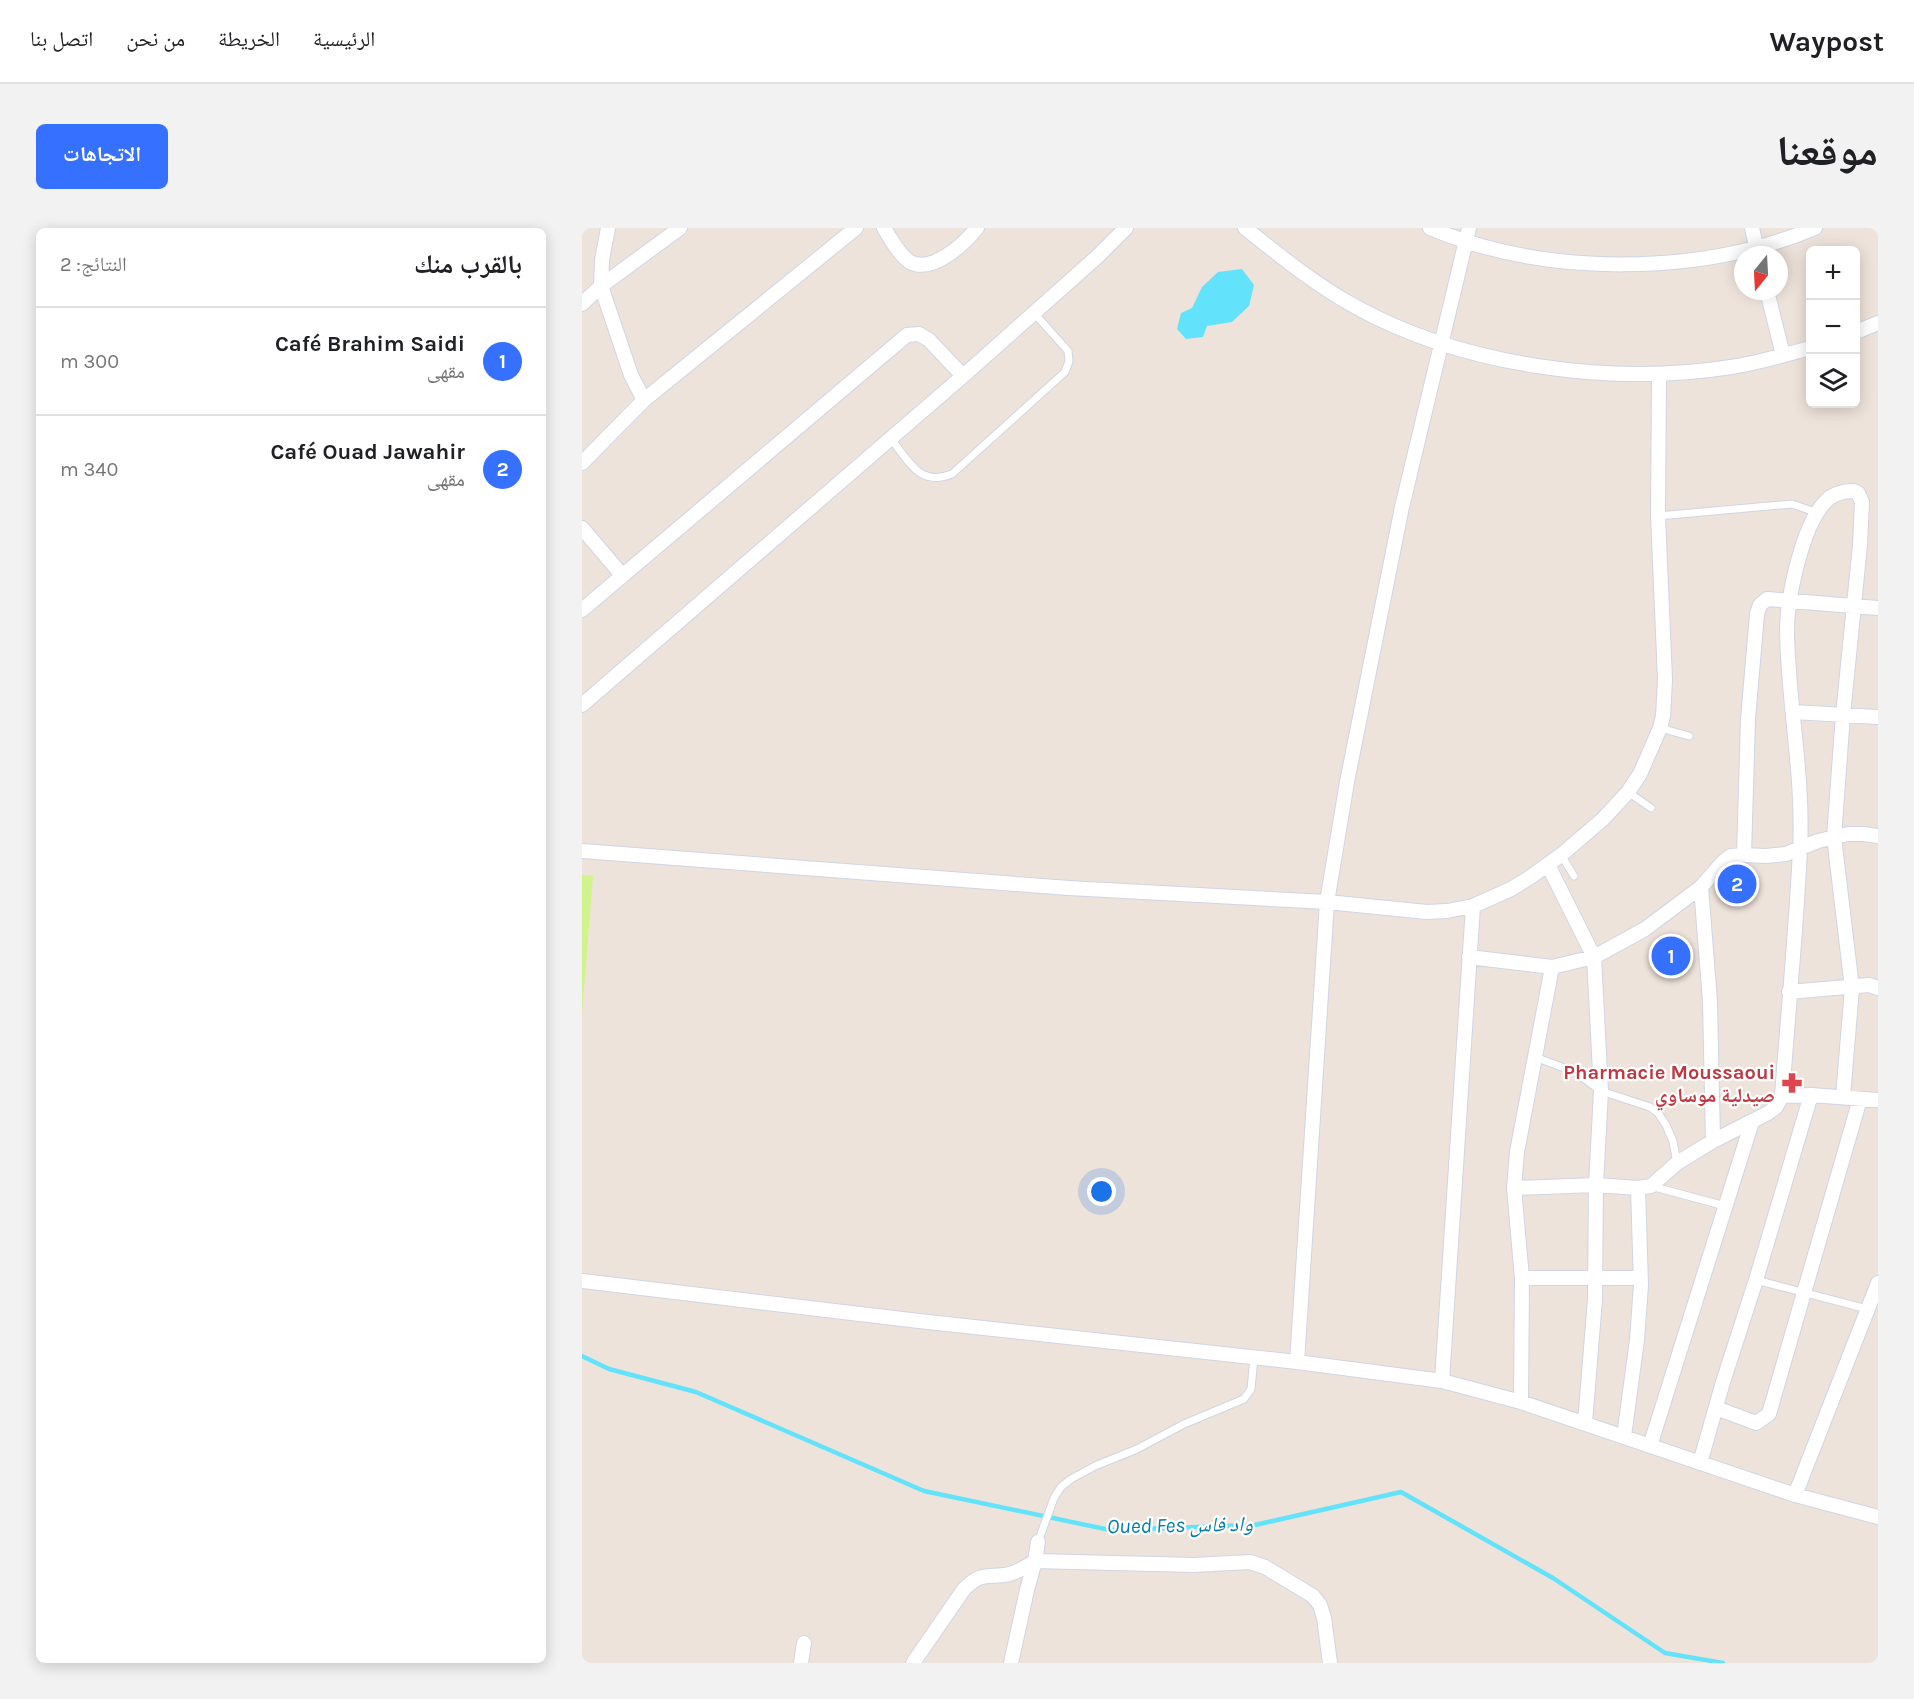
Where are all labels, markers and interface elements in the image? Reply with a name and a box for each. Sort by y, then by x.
text: Waypost [1769,25,1884,58]
text: اتصل بنا [30,27,93,51]
text: من نحن [126,27,185,51]
text: الخريطة [218,27,280,51]
text: الرئيسية [313,27,375,51]
button: الاتجاهات [36,124,168,189]
text: موقعنا [1777,126,1878,176]
north arrow [1734,246,1788,300]
map controls [1806,246,1860,408]
button: + [1806,246,1860,300]
text: بالقرب منك [414,249,522,280]
text: النتائج: 2 [60,253,127,276]
button: − [1806,300,1860,354]
text: Café Brahim Saidi [275,331,465,357]
text: 300 m [60,350,119,373]
text: 1 [499,350,506,373]
button: layers [1806,354,1860,408]
text: مقهى [427,360,465,383]
text: Café Ouad Jawahir [270,439,465,465]
text: 340 m [60,458,118,481]
text: 2 [496,458,509,481]
text: مقهى [427,468,465,491]
pin: 2 [1718,862,1756,906]
pin: 1 [1652,934,1690,978]
place label: Pharmacie Moussaoui صيدلية موساوي [1563,1061,1775,1111]
pharmacy icon: Pharmacie Moussaoui صيدلية موساوي [1780,1071,1804,1095]
your location [1087,1177,1116,1206]
water label: Oued Fes واد فاس [1107,1512,1253,1539]

